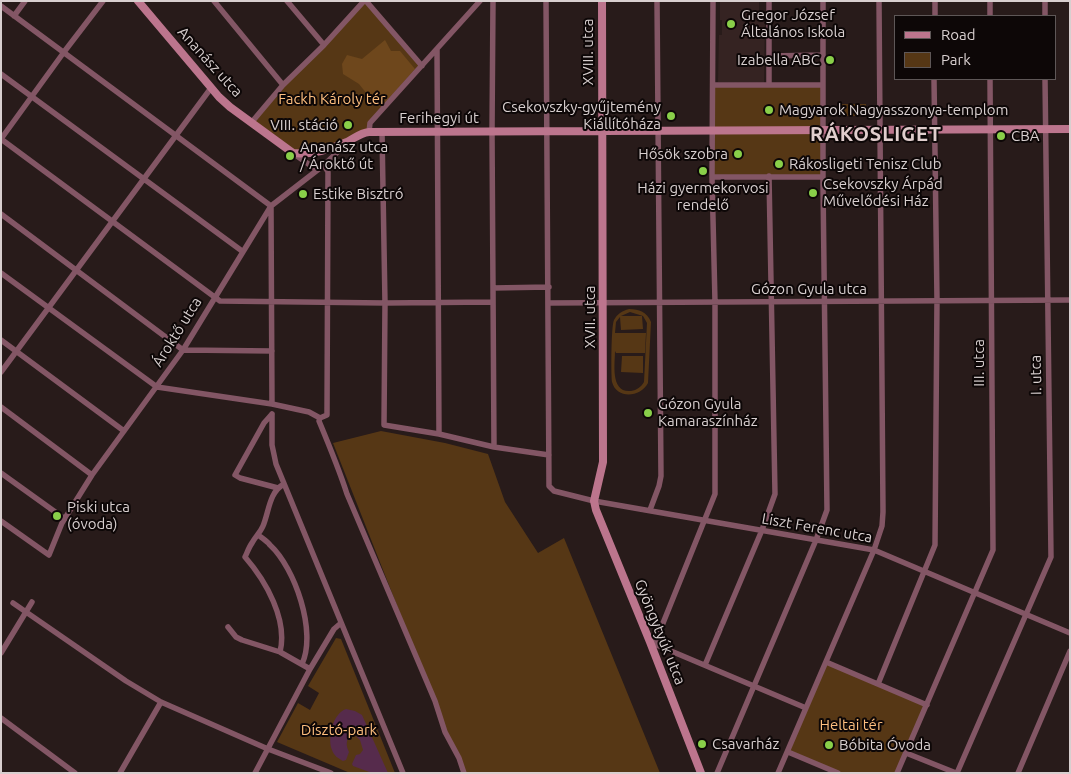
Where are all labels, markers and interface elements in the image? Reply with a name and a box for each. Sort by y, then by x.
place label: Gregor József Általános Iskola [741,6,845,41]
legend [894,15,1056,80]
marker: Gregor József Általános Iskola [725,18,737,30]
street label: XVIII. utca [579,19,597,85]
street label: Ananász utca [174,23,246,101]
text: Road [941,26,976,43]
place label: Izabella ABC [737,51,820,69]
text: Park [941,51,971,68]
marker: Izabella ABC [824,54,836,66]
park label: Fackh Károly tér [278,90,386,108]
place label: Csekovszky-gyűjtemény Kiállítóháza [502,98,661,133]
place label: Magyarok Nagyasszonya-templom [779,101,1008,119]
marker: Magyarok Nagyasszonya-templom [763,104,775,116]
street label: Ferihegyi út [399,109,479,127]
marker: Csekovszky-gyűjtemény Kiállítóháza [665,110,677,122]
place label: VIII. stáció [270,116,338,134]
marker: VIII. stáció [342,119,354,131]
district label: RÁKOSLIGET [809,122,943,146]
place label: CBA [1011,127,1039,145]
marker: CBA [995,130,1007,142]
place label: Ananász utca / Ároktő út [300,138,388,173]
place label: Hősök szobra [638,145,728,163]
marker: Hősök szobra [732,148,744,160]
marker: Ananász utca / Ároktő út [284,150,296,162]
place label: Rákosligeti Tenisz Club [789,155,941,173]
marker: Rákosligeti Tenisz Club [773,158,785,170]
marker: Házi gyermekorvosi rendelő [697,165,709,177]
place label: Csekovszky Árpád Művelődési Ház [823,175,943,210]
place label: Házi gyermekorvosi rendelő [637,179,769,214]
place label: Estike Bisztró [313,185,403,203]
marker: Csekovszky Árpád Művelődési Ház [807,187,819,199]
marker: Estike Bisztró [297,188,309,200]
street label: Gózon Gyula utca [751,280,867,298]
street label: XVII. utca [581,286,599,348]
street label: Ároktő utca [148,294,206,370]
street label: III. utca [970,339,988,387]
street label: I. utca [1027,355,1045,395]
place label: Gózon Gyula Kamaraszínház [658,395,758,430]
marker: Gózon Gyula Kamaraszínház [642,407,654,419]
place label: Piski utca (óvoda) [67,498,130,533]
street label: Liszt Ferenc utca [760,509,874,547]
marker: Piski utca (óvoda) [51,510,63,522]
street label: Gyöngytyúk utca [631,577,689,687]
park label: Heltai tér [819,716,883,734]
park label: Dísztó-park [301,721,377,739]
place label: Csavarház [712,735,779,753]
place label: Bóbita Óvoda [839,736,931,754]
marker: Csavarház [696,738,708,750]
marker: Bóbita Óvoda [823,739,835,751]

